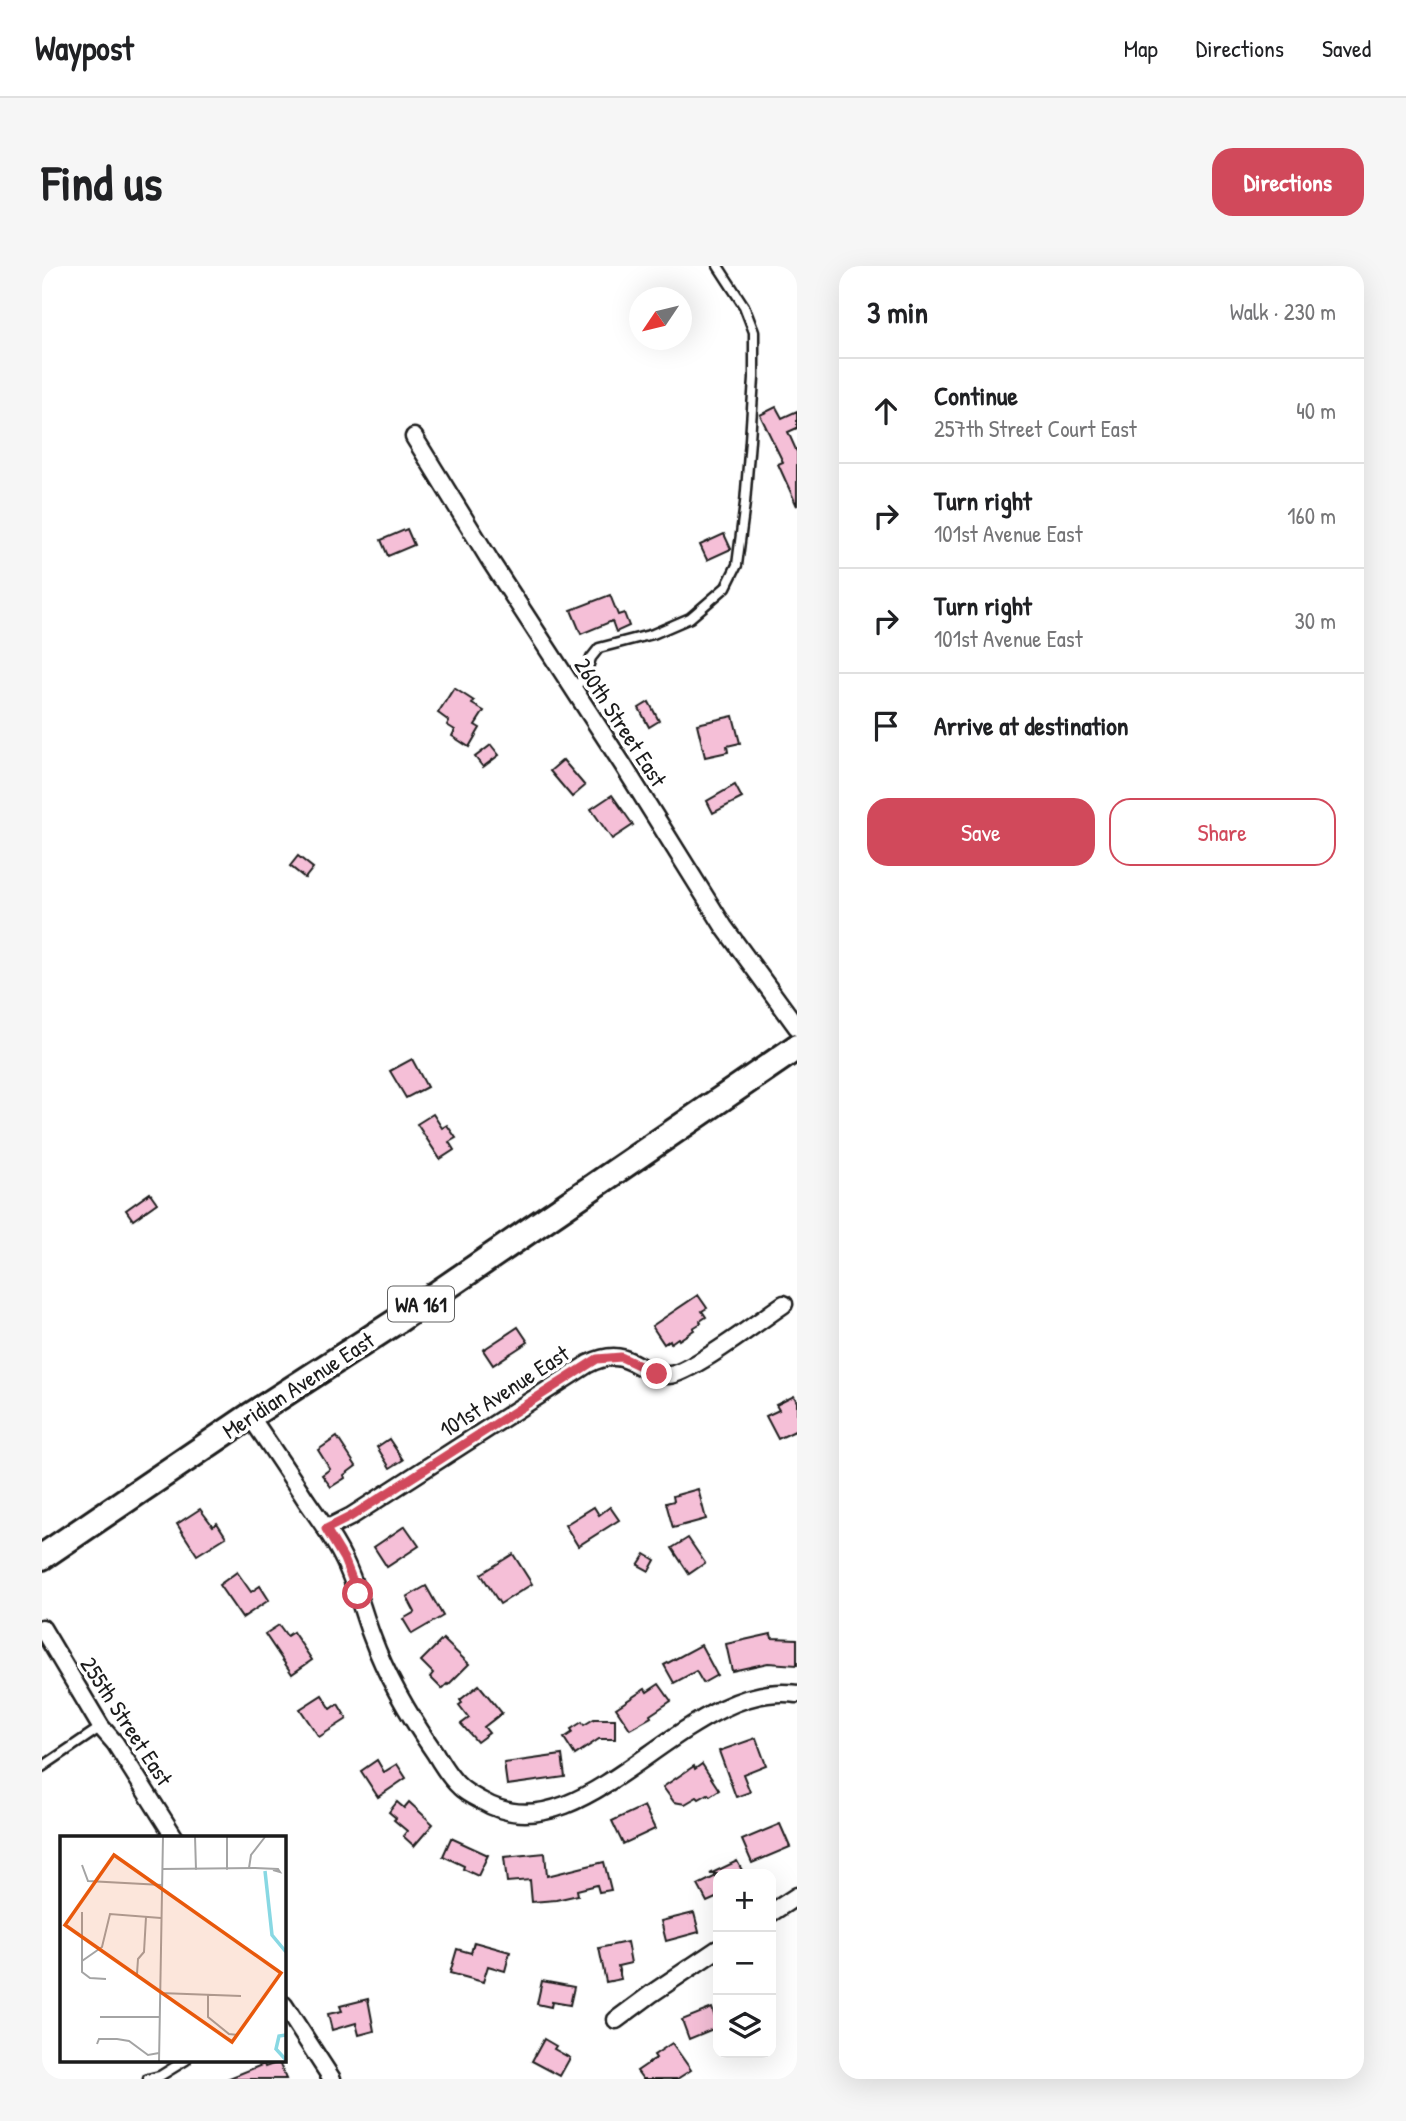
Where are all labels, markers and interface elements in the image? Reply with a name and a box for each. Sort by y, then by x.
text: Waypost [35,26,134,70]
text: Map [1124,32,1158,64]
text: Directions [1196,32,1284,64]
text: Saved [1322,32,1371,64]
button: Directions [1212,148,1364,216]
text: Find us [42,149,162,215]
north arrow [629,287,692,350]
text: 3 min [867,292,928,332]
text: Walk · 230 m [1230,296,1336,327]
text: Continue [934,378,1018,413]
icon: ahead [867,392,905,430]
text: 40 m [1296,395,1336,426]
text: 257th Street Court East [934,413,1137,444]
text: Turn right [934,483,1032,518]
icon: right [867,497,905,535]
text: 160 m [1287,500,1336,531]
text: 101st Avenue East [934,518,1083,549]
text: Turn right [934,588,1032,623]
icon: right [867,602,905,640]
text: 30 m [1294,605,1336,636]
text: 101st Avenue East [934,623,1083,654]
street label: 260th Street East [568,652,675,793]
icon: arrive [867,707,905,745]
text: Arrive at destination [934,708,1129,743]
button: Save [867,798,1095,866]
button: Share [1109,798,1336,866]
road number: WA 161 [388,1286,454,1322]
street label: Meridian Avenue East [216,1324,381,1446]
street label: 101st Avenue East [433,1337,576,1444]
route end [641,1358,672,1389]
route start [342,1578,373,1609]
street label: 255th Street East [74,1651,181,1792]
inset map [60,1836,285,2062]
map controls [713,1869,776,2058]
button: + [713,1869,776,1932]
button: − [713,1932,776,1995]
button: layers [713,1995,776,2058]

